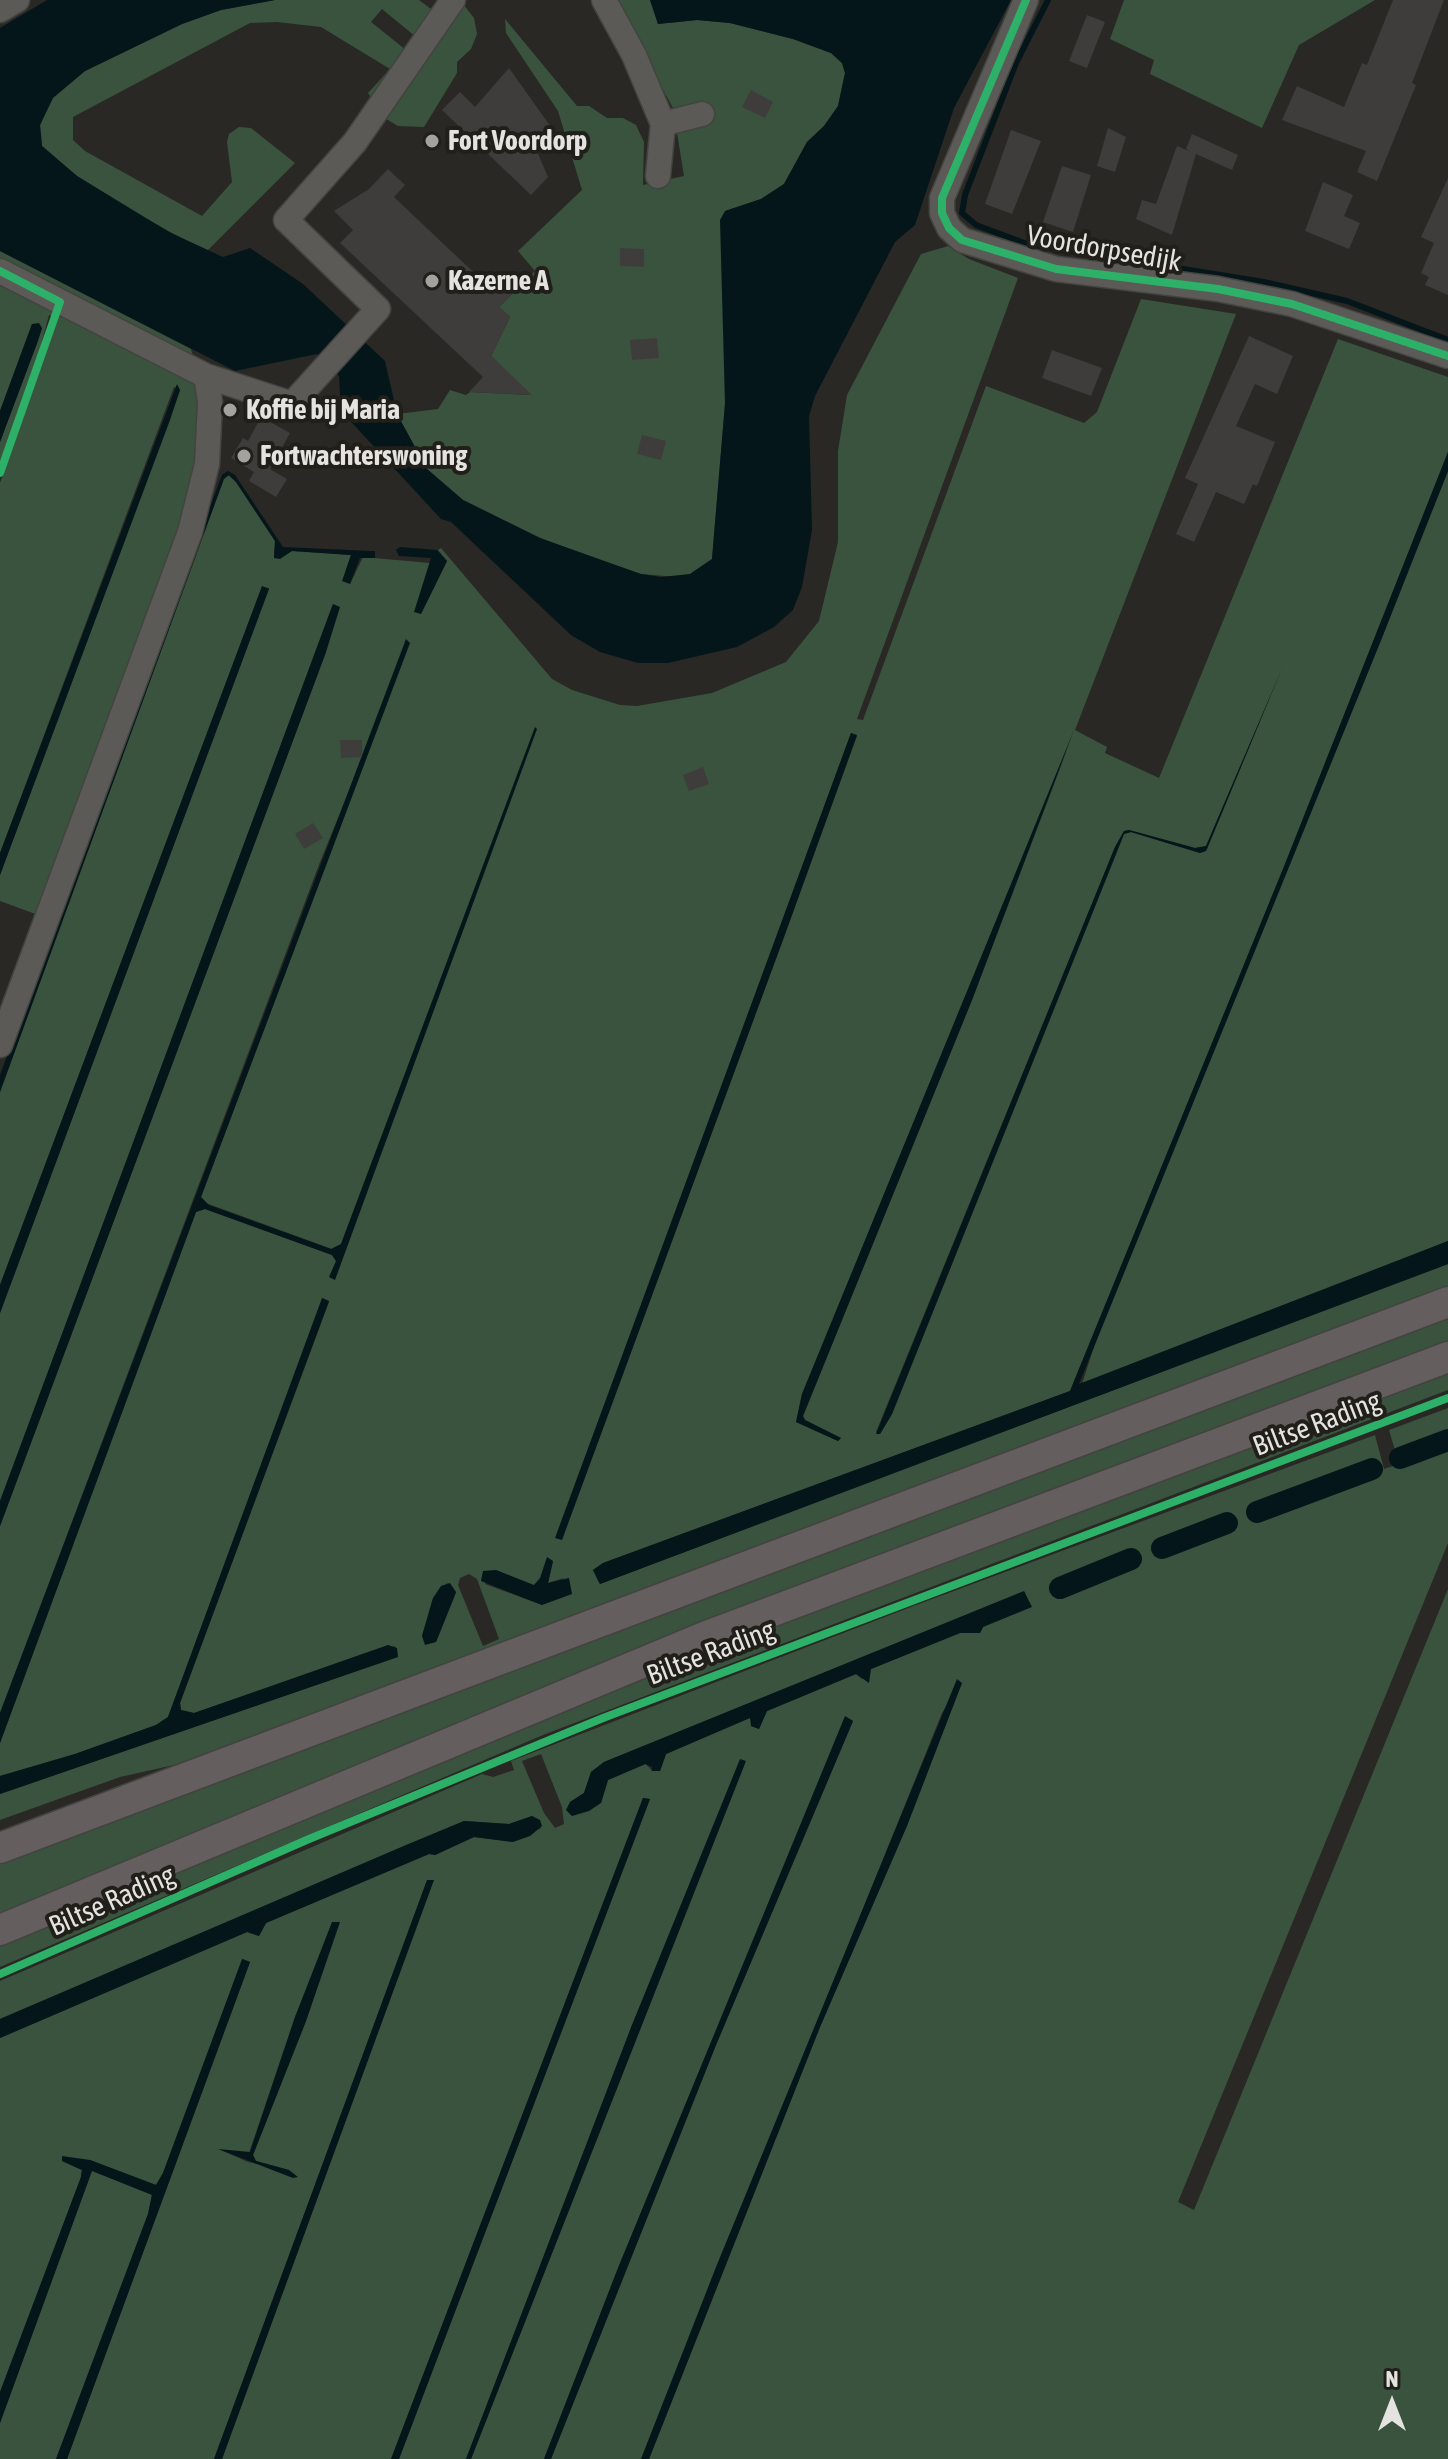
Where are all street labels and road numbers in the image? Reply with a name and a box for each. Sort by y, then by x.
street label: Voordorpsedijk [1024,219,1184,279]
street label: Biltse Rading [1248,1384,1386,1464]
street label: Biltse Rading [642,1613,780,1693]
street label: Biltse Rading [44,1858,180,1944]

